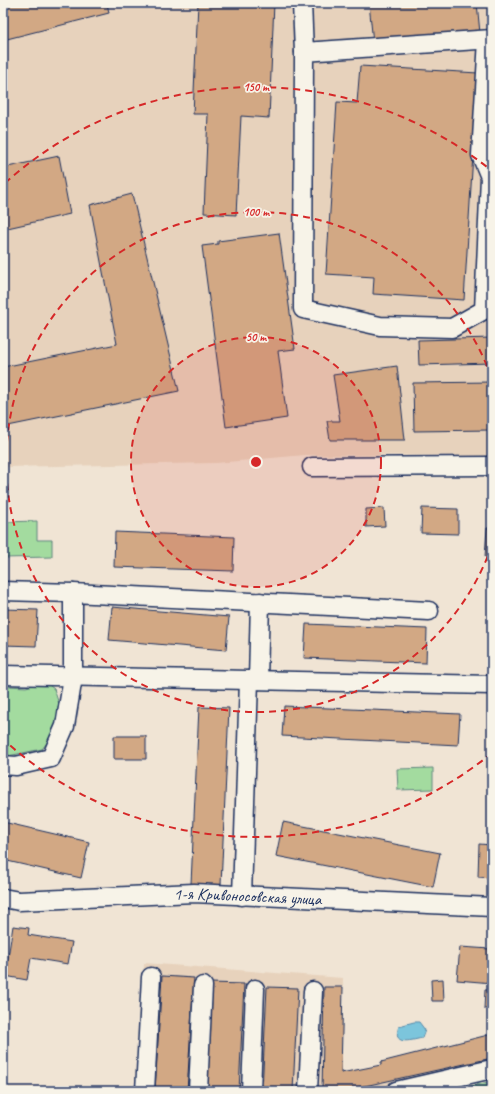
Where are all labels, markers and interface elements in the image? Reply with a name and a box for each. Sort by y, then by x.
text: 150 m [243,79,270,95]
text: 100 m [243,204,270,220]
text: 50 m [246,329,267,345]
centre of rings [249,455,263,469]
street label: 1-я Кривоносовская улица [173,883,323,910]

